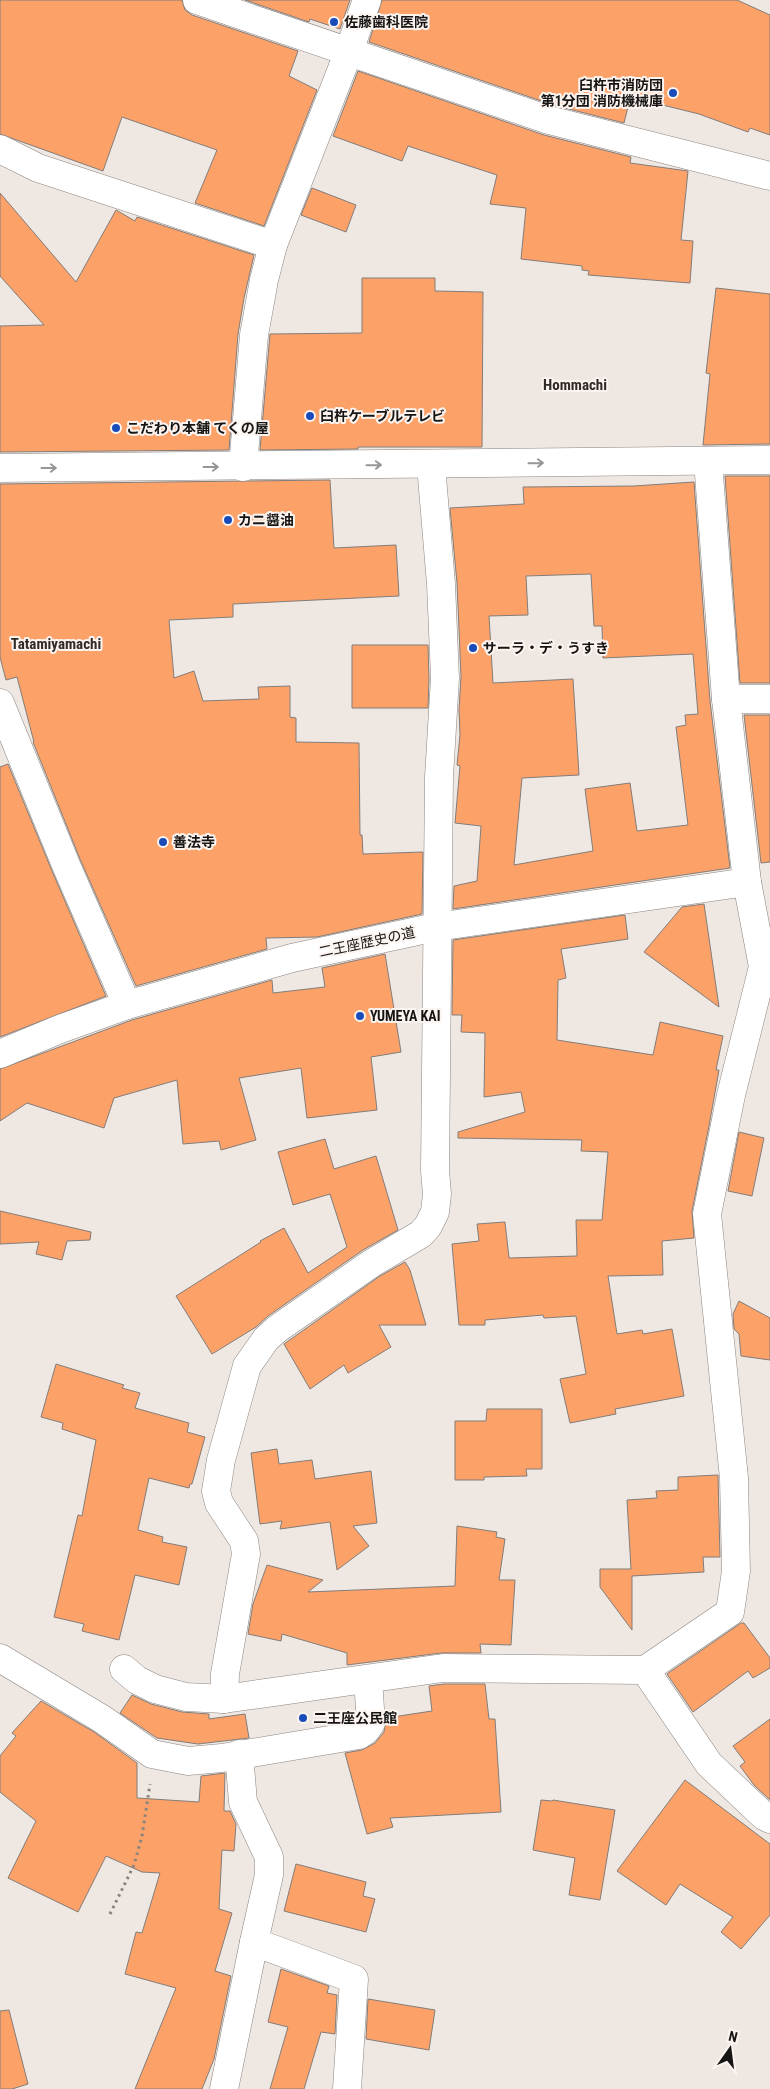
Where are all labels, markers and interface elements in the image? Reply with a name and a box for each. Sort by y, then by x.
place label: 佐藤歯科医院 [344,14,428,30]
marker: 佐藤歯科医院 [328,16,340,28]
place label: 臼杵市消防団 第1分団 消防機械庫 [541,77,663,109]
marker: 臼杵市消防団 第1分団 消防機械庫 [667,87,679,99]
district label: Hommachi [543,376,607,394]
place label: 臼杵ケーブルテレビ [320,408,445,424]
marker: 臼杵ケーブルテレビ [304,410,316,422]
place label: こだわり本舗 てくの屋 [126,420,269,436]
marker: こだわり本舗 てくの屋 [110,422,122,434]
one-way arrow [528,458,544,468]
one-way arrow [365,460,381,470]
one-way arrow [202,462,219,472]
one-way arrow [40,463,56,473]
place label: カニ醤油 [238,512,294,528]
marker: カニ醤油 [222,514,234,526]
district label: Tatamiyamachi [11,635,101,653]
place label: サーラ・デ・うすき [483,640,609,656]
marker: サーラ・デ・うすき [467,642,479,654]
place label: 善法寺 [173,834,215,850]
marker: 善法寺 [157,836,169,848]
street label: 二王座歴史の道 [317,924,417,960]
place label: YUMEYA KAI [370,1008,440,1024]
marker: YUMEYA KAI [354,1010,366,1022]
place label: 二王座公民館 [313,1710,397,1726]
marker: 二王座公民館 [297,1712,309,1724]
north arrow [705,2024,755,2074]
text: N [727,2028,739,2045]

